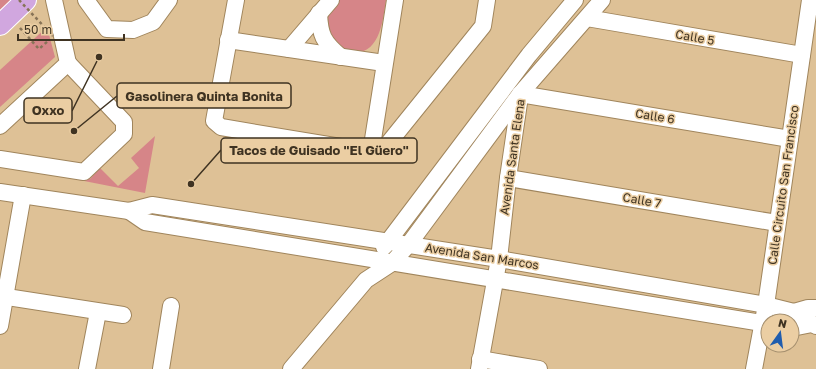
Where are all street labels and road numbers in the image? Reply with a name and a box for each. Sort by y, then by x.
street label: Calle 5 [674,26,716,48]
street label: Avenida Santa Elena [496,98,528,216]
street label: Calle Circuito San Francisco [764,104,802,266]
street label: Calle 6 [634,105,676,127]
street label: Calle 7 [622,189,662,211]
street label: Avenida San Marcos [424,240,540,272]

